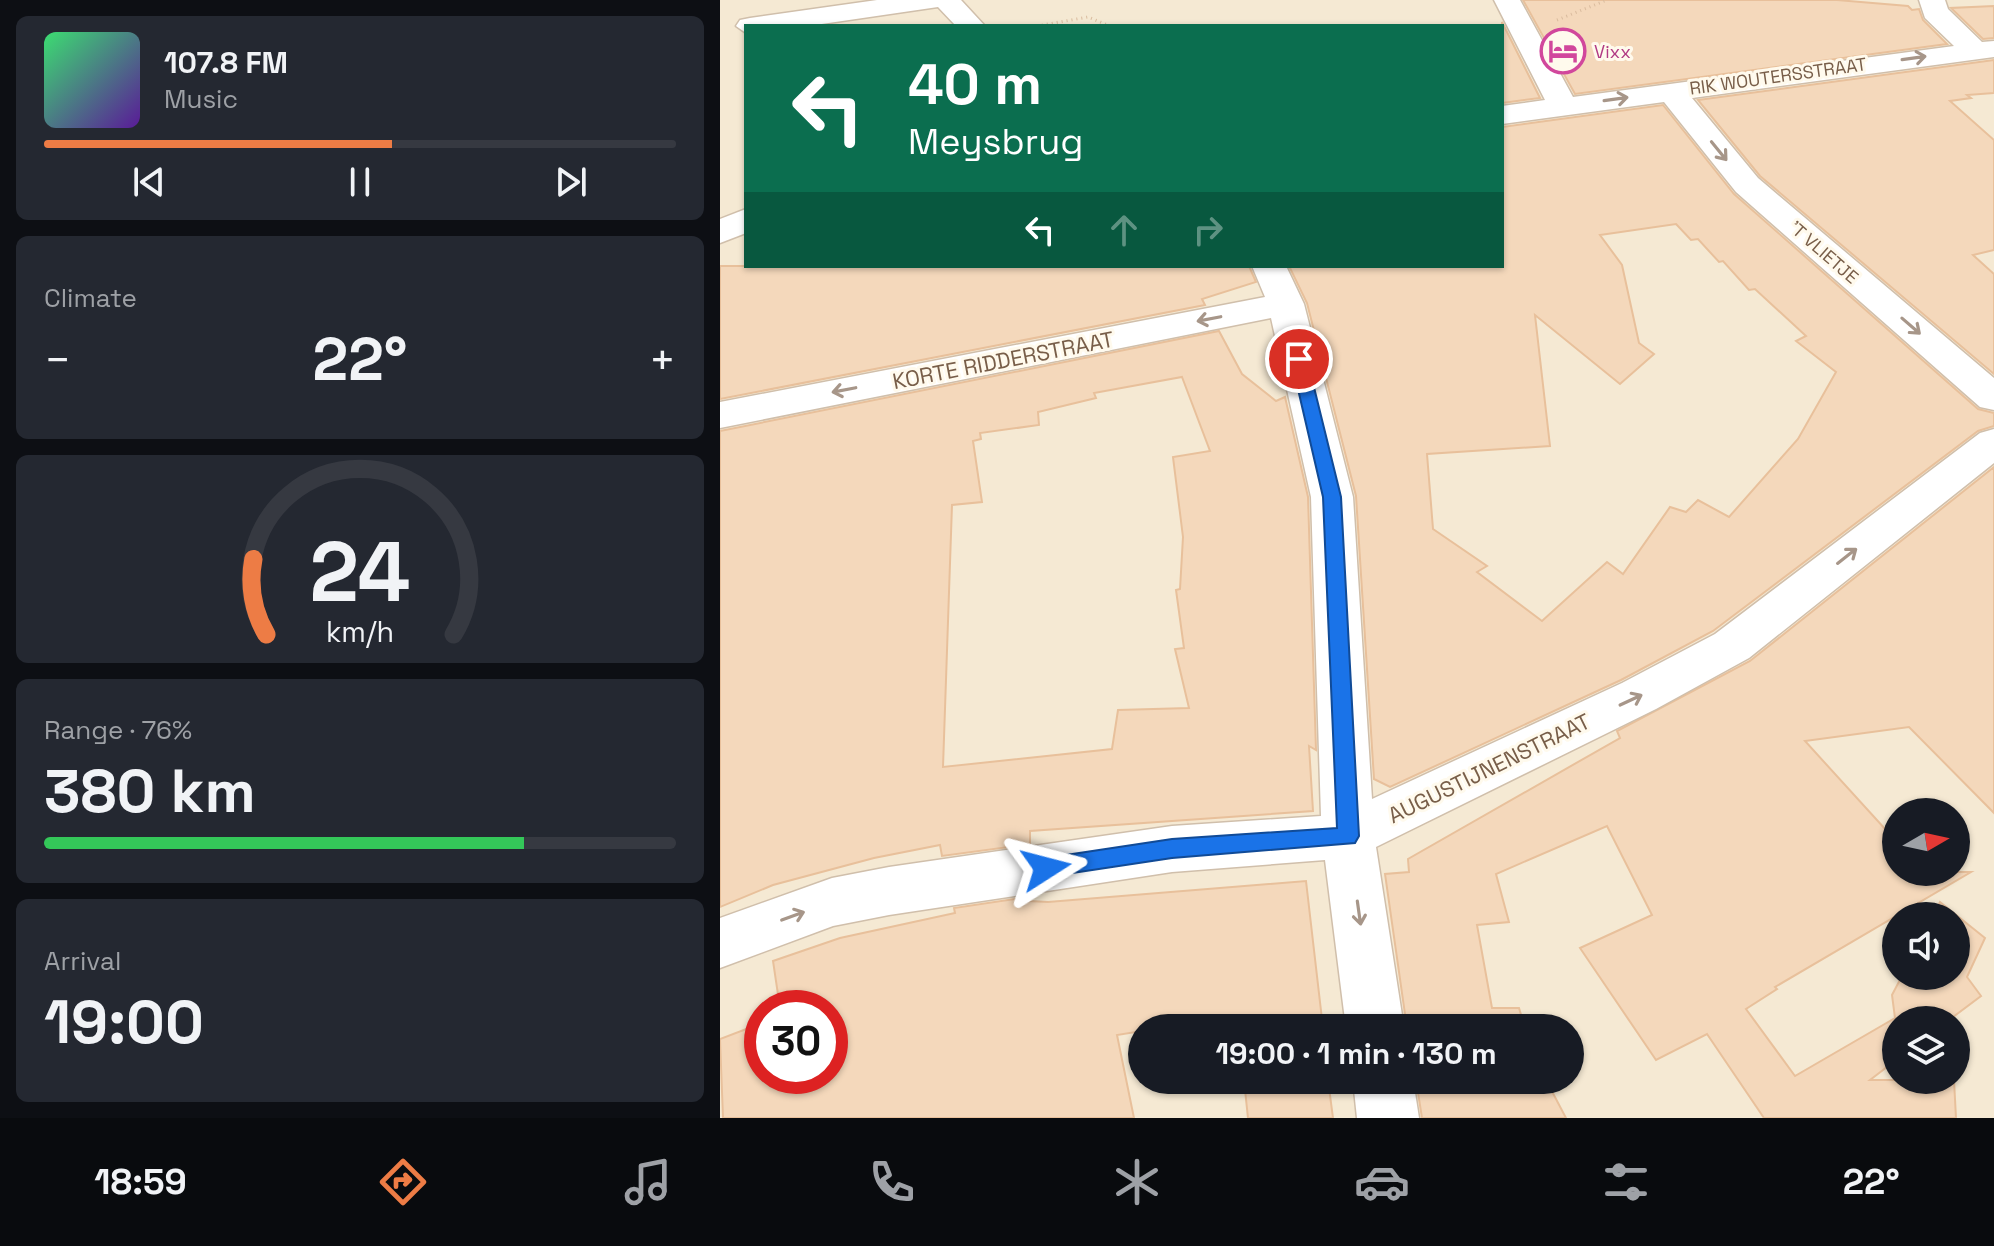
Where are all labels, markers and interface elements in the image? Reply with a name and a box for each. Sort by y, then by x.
hotel icon: Vixx [1539,27,1587,75]
place label: Vixx [1594,40,1631,63]
text: 107.8 FM [164,43,288,82]
text: 40 m [908,49,1042,120]
one-way arrow [1900,51,1926,66]
street label: RIK WOUTERSSTRAAT [1688,52,1868,100]
icon: left [776,56,880,160]
text: Music [164,82,238,116]
one-way arrow [1603,90,1629,105]
text: Meysbrug [908,119,1083,165]
one-way arrow [1710,140,1728,161]
icon: previous [127,160,171,204]
icon: pause [338,160,382,204]
icon: next [549,160,593,204]
icon: left [1018,208,1062,252]
icon: ahead [1102,208,1146,252]
icon: right [1186,208,1230,252]
street label: 'T VLIETJE [1785,216,1863,288]
text: Climate [44,281,137,315]
one-way arrow [1197,313,1222,328]
one-way arrow [1900,317,1920,335]
text: 22° [313,321,407,398]
street label: KORTE RIDDERSTRAAT [890,325,1116,395]
pin [1265,325,1333,393]
text: − [44,332,71,388]
text: + [649,332,676,388]
icon: arrive [1277,337,1321,381]
one-way arrow [832,384,857,399]
text: 24 [310,519,410,625]
one-way arrow [1835,548,1857,565]
text: km/h [326,614,394,650]
one-way arrow [1619,692,1643,707]
street label: AUGUSTIJNENSTRAAT [1383,707,1595,829]
text: Range · 76% [44,713,192,747]
text: 380 km [44,753,256,830]
north arrow [1882,798,1970,886]
map controls [1882,798,1970,1094]
position arrow [1004,826,1088,910]
one-way arrow [1352,900,1367,926]
button: sound [1882,902,1970,990]
one-way arrow [780,908,805,922]
text: Arrival [44,944,121,978]
text: 19:00 [44,984,204,1061]
speed limit sign: 30 [744,990,848,1094]
button: layers [1882,1006,1970,1094]
text: 19:00 · 1 min · 130 m [1215,1034,1497,1073]
icon: directions [375,1154,431,1210]
icon: music [620,1154,676,1210]
icon: phone [864,1154,920,1210]
icon: climate [1109,1154,1165,1210]
icon: car [1354,1154,1410,1210]
icon: filters [1598,1154,1654,1210]
text: 18:59 [94,1159,187,1205]
text: 22° [1843,1159,1900,1205]

